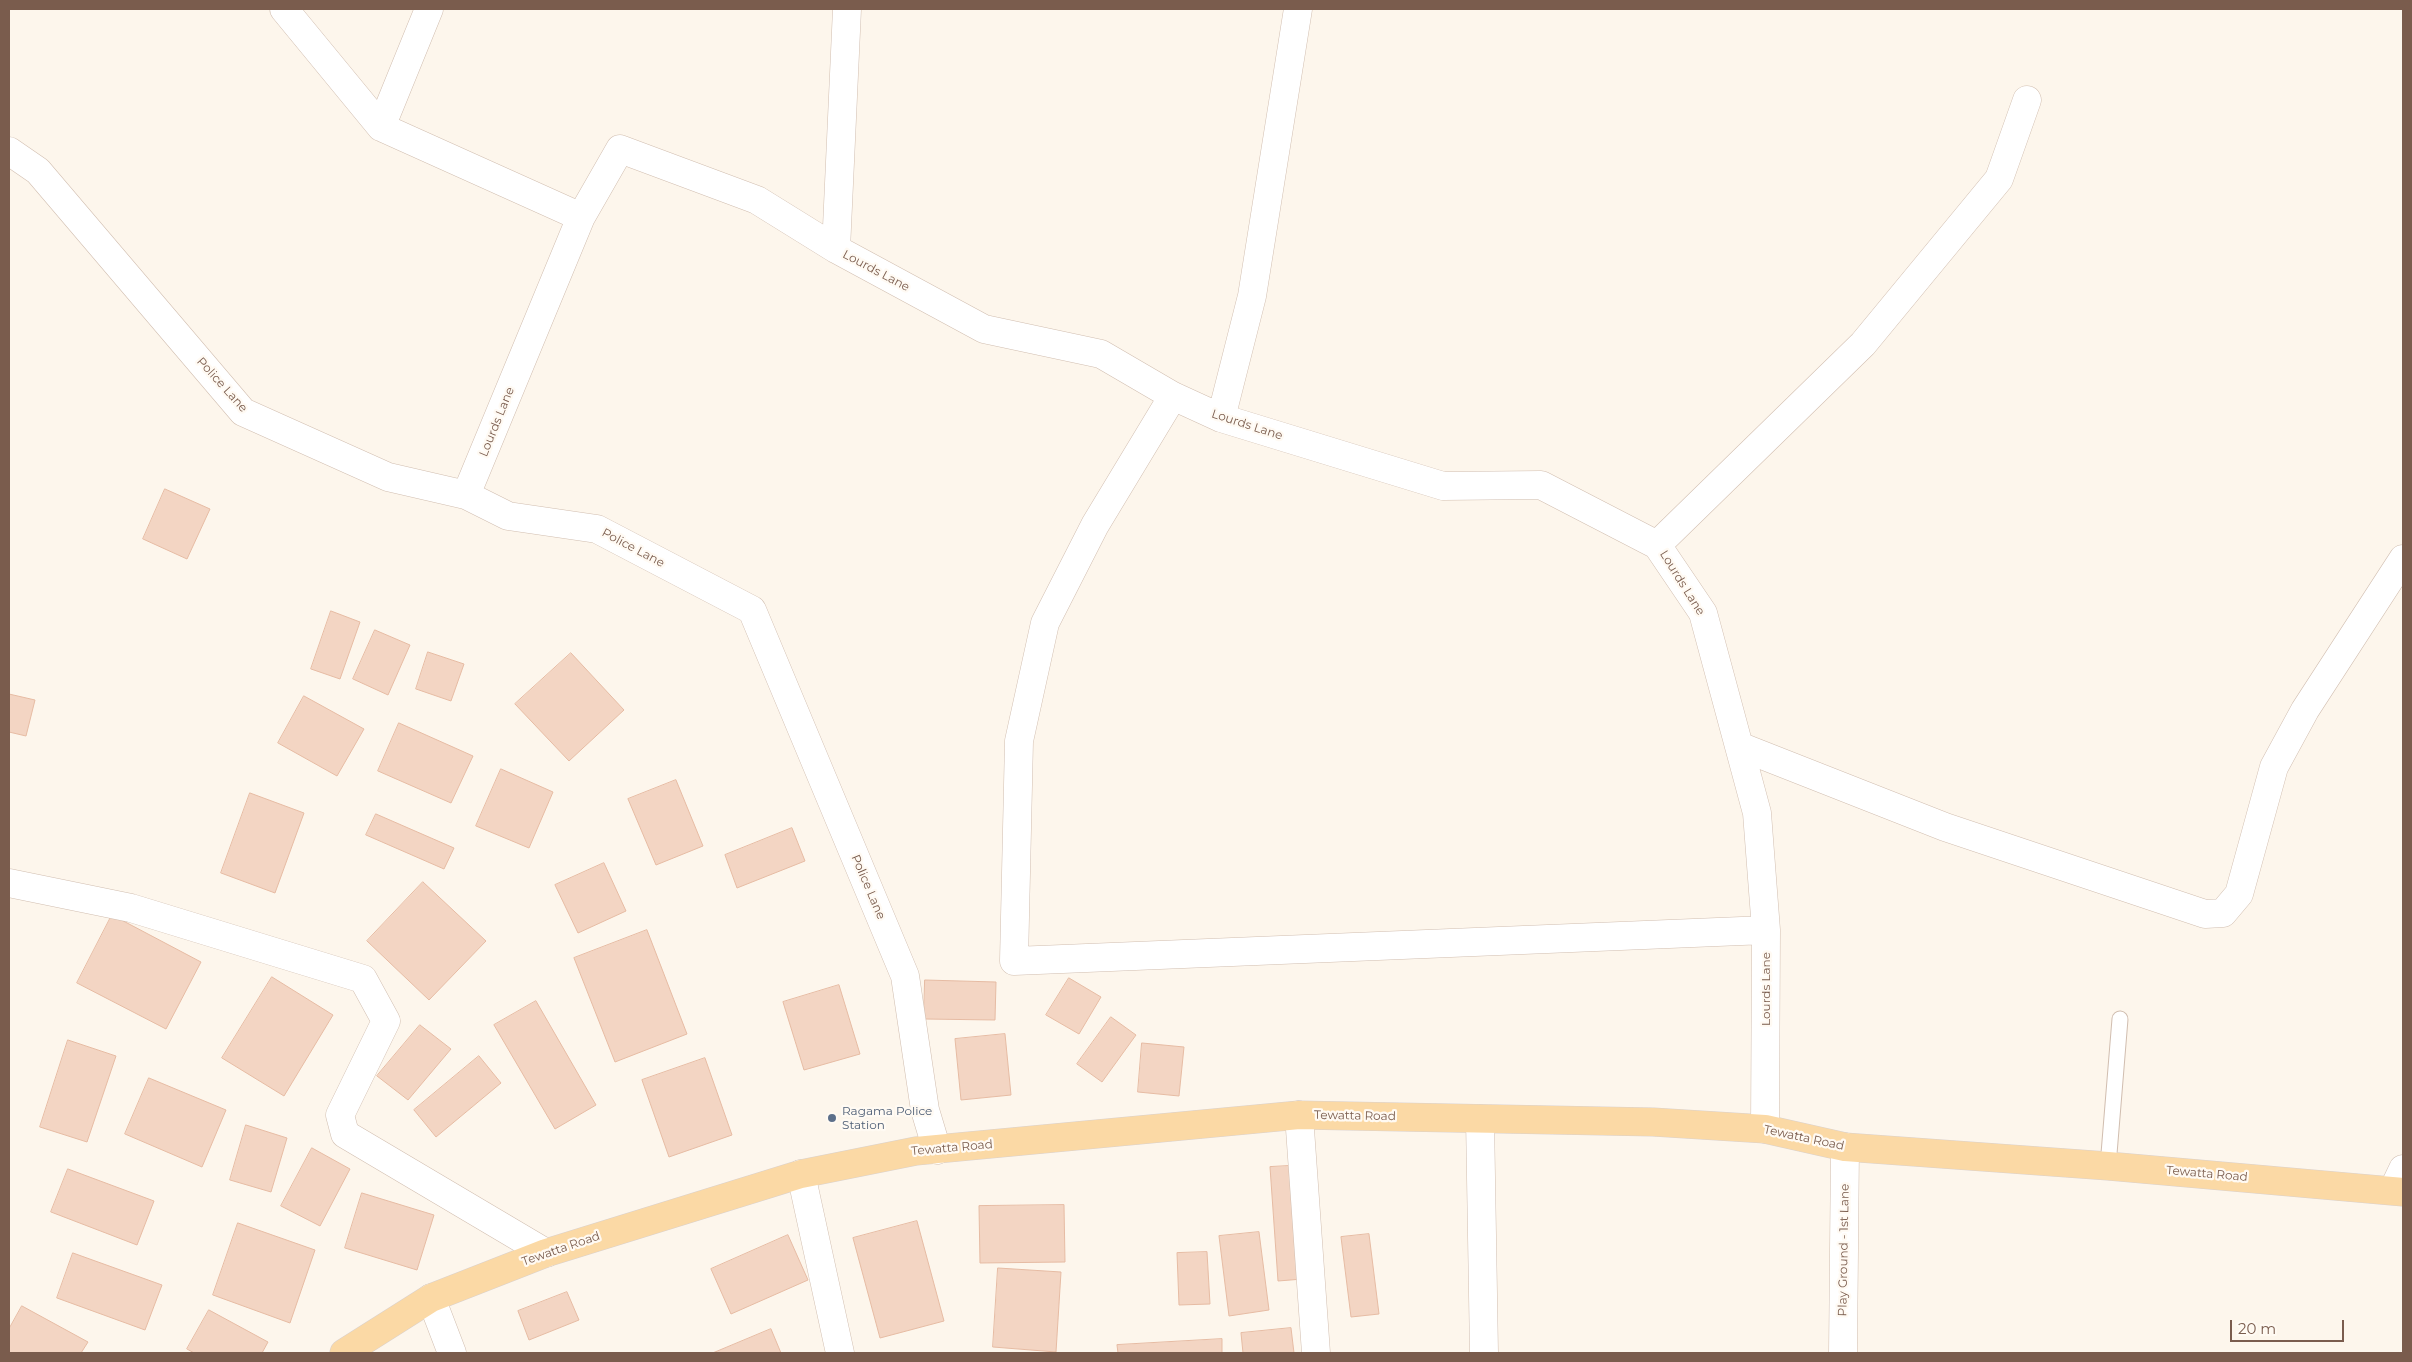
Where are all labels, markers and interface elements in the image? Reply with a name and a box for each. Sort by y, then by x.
street label: Lourds Lane [840,247,912,295]
street label: Police Lane [194,355,250,415]
street label: Lourds Lane [476,385,518,459]
street label: Lourds Lane [1210,407,1284,443]
street label: Police Lane [599,525,667,571]
street label: Lourds Lane [1656,548,1708,618]
street label: Police Lane [848,852,888,922]
street label: Lourds Lane [1759,952,1773,1026]
place label: Ragama Police Station [842,1104,932,1132]
street label: Tewatta Road [1314,1108,1396,1124]
marker: Ragama Police Station [826,1112,838,1124]
street label: Tewatta Road [1763,1122,1845,1154]
street label: Tewatta Road [911,1137,993,1159]
street label: Tewatta Road [2166,1163,2248,1185]
street label: Play Ground - 1st Lane [1836,1184,1852,1316]
street label: Tewatta Road [520,1229,602,1269]
scale bar [2232,1310,2346,1342]
text: 20 m [2238,1319,2276,1338]

